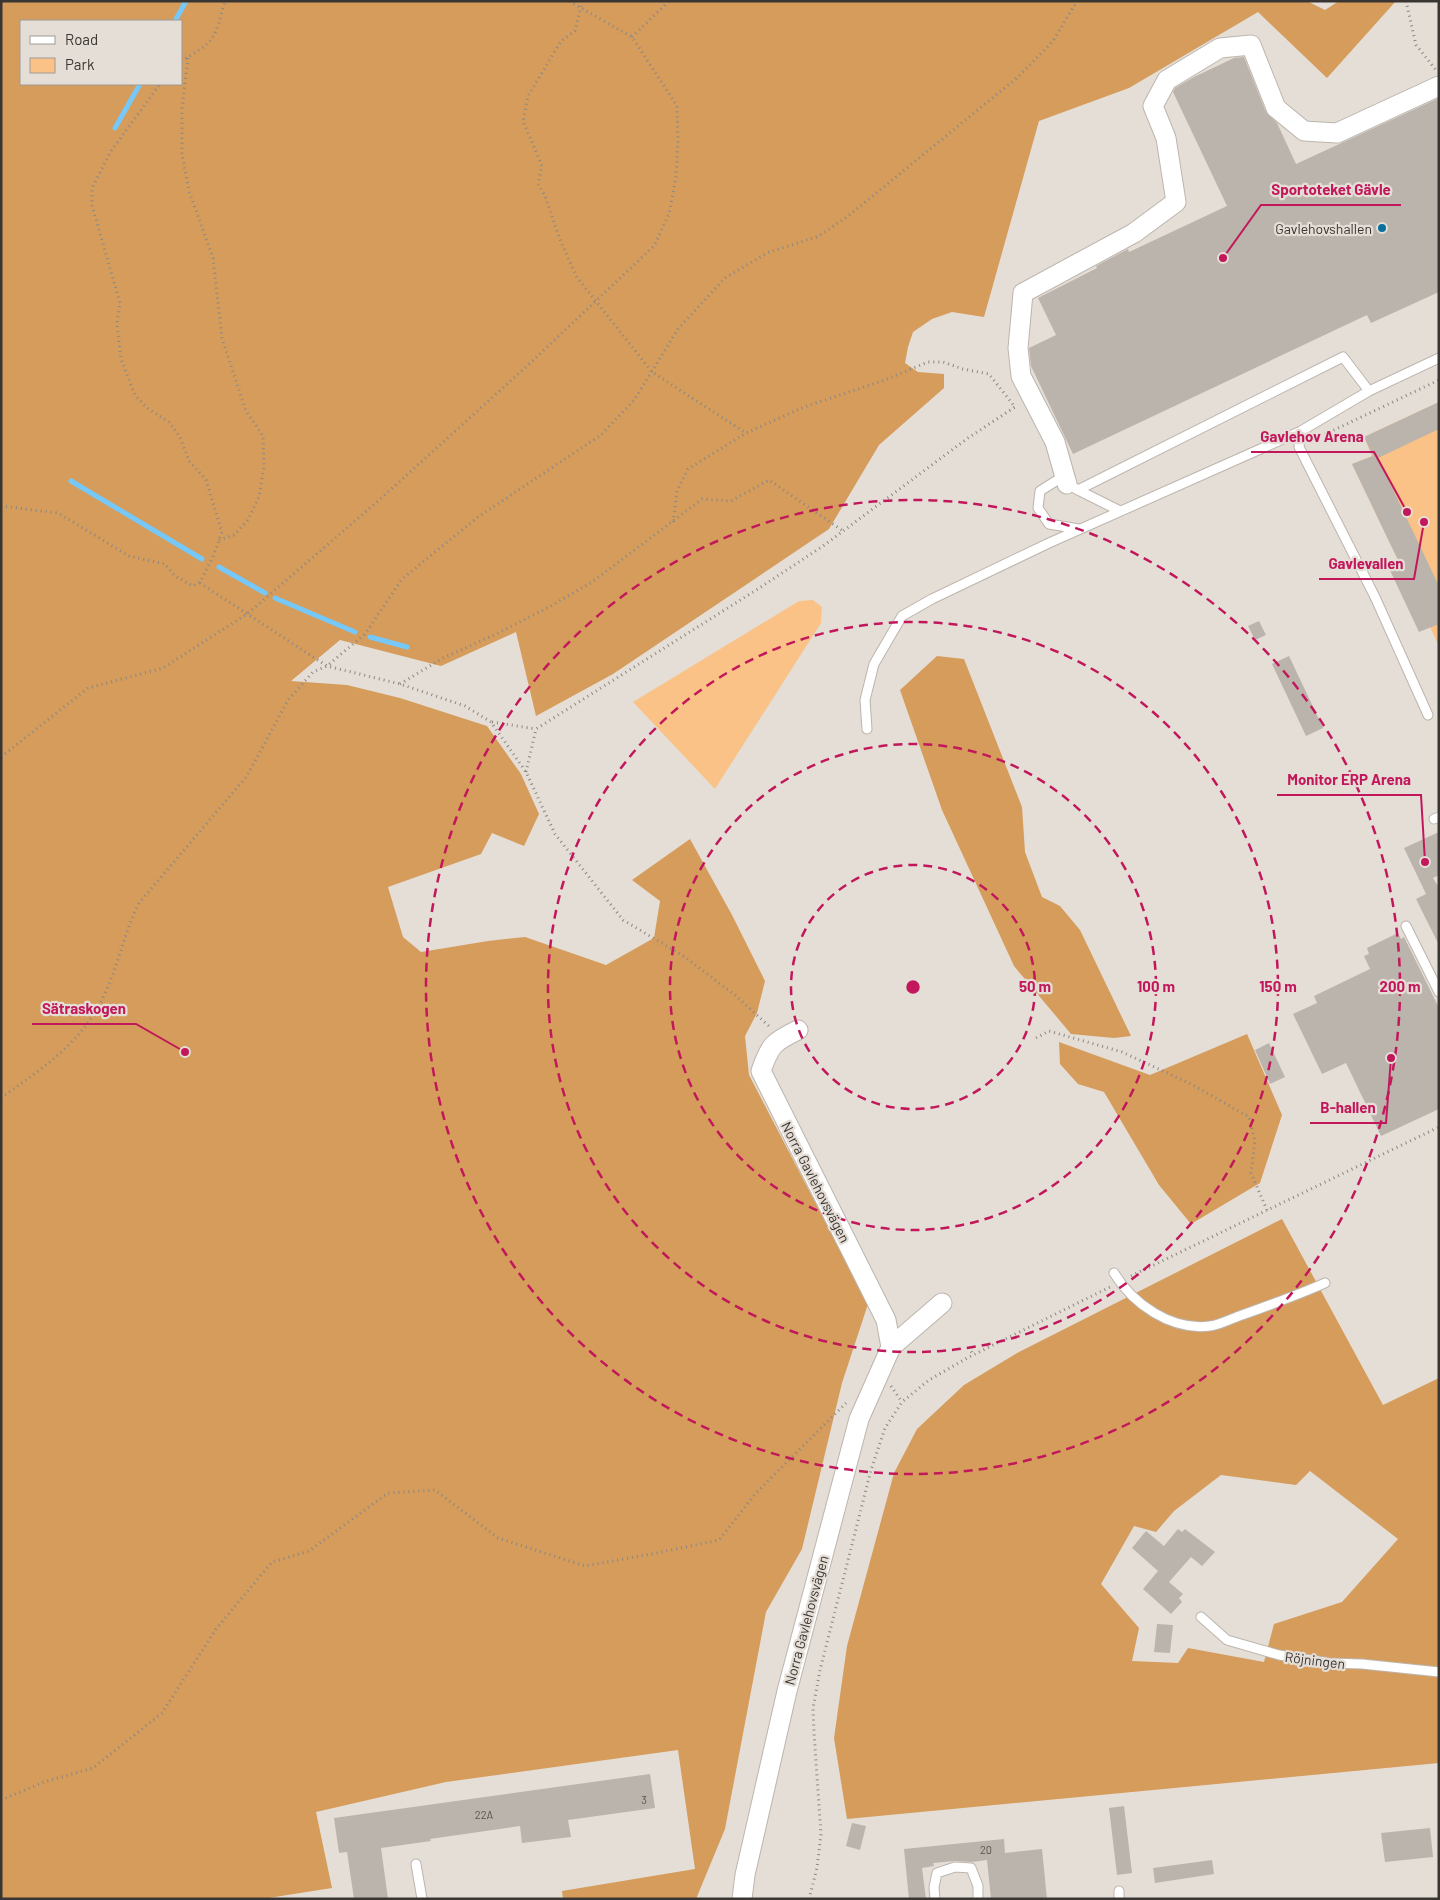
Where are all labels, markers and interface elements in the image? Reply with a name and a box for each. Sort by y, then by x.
legend [20,20,182,85]
text: Road [65,30,98,48]
text: Park [65,55,95,73]
callout: Sportoteket Gävle [1261,175,1401,205]
text: Sportoteket Gävle [1271,180,1391,198]
place label: Gavlehovshallen [1275,220,1372,237]
marker: Gavlehovshallen [1376,222,1388,234]
callout: Gavlehov Arena [1251,422,1374,452]
text: Gavlehov Arena [1260,427,1364,445]
callout: Gavlevallen [1319,549,1414,579]
text: Gavlevallen [1328,554,1404,572]
callout: Monitor ERP Arena [1277,765,1421,795]
text: Monitor ERP Arena [1287,770,1411,788]
text: 50 m [1019,977,1051,995]
text: 100 m [1137,977,1175,995]
text: 150 m [1259,977,1297,995]
text: 200 m [1379,977,1421,995]
centre of rings [904,978,922,996]
callout: Sätraskogen [32,994,136,1024]
text: Sätraskogen [42,999,126,1017]
callout: B-hallen [1310,1093,1386,1123]
text: B-hallen [1320,1098,1376,1116]
street label: Norra Gavlehovsvägen [778,1119,854,1245]
street label: Norra Gavlehovsvägen [781,1553,831,1687]
street label: Röjningen [1284,1648,1346,1672]
house number: 3 [641,1793,647,1806]
house number: 22A [475,1808,494,1821]
house number: 20 [980,1843,992,1856]

